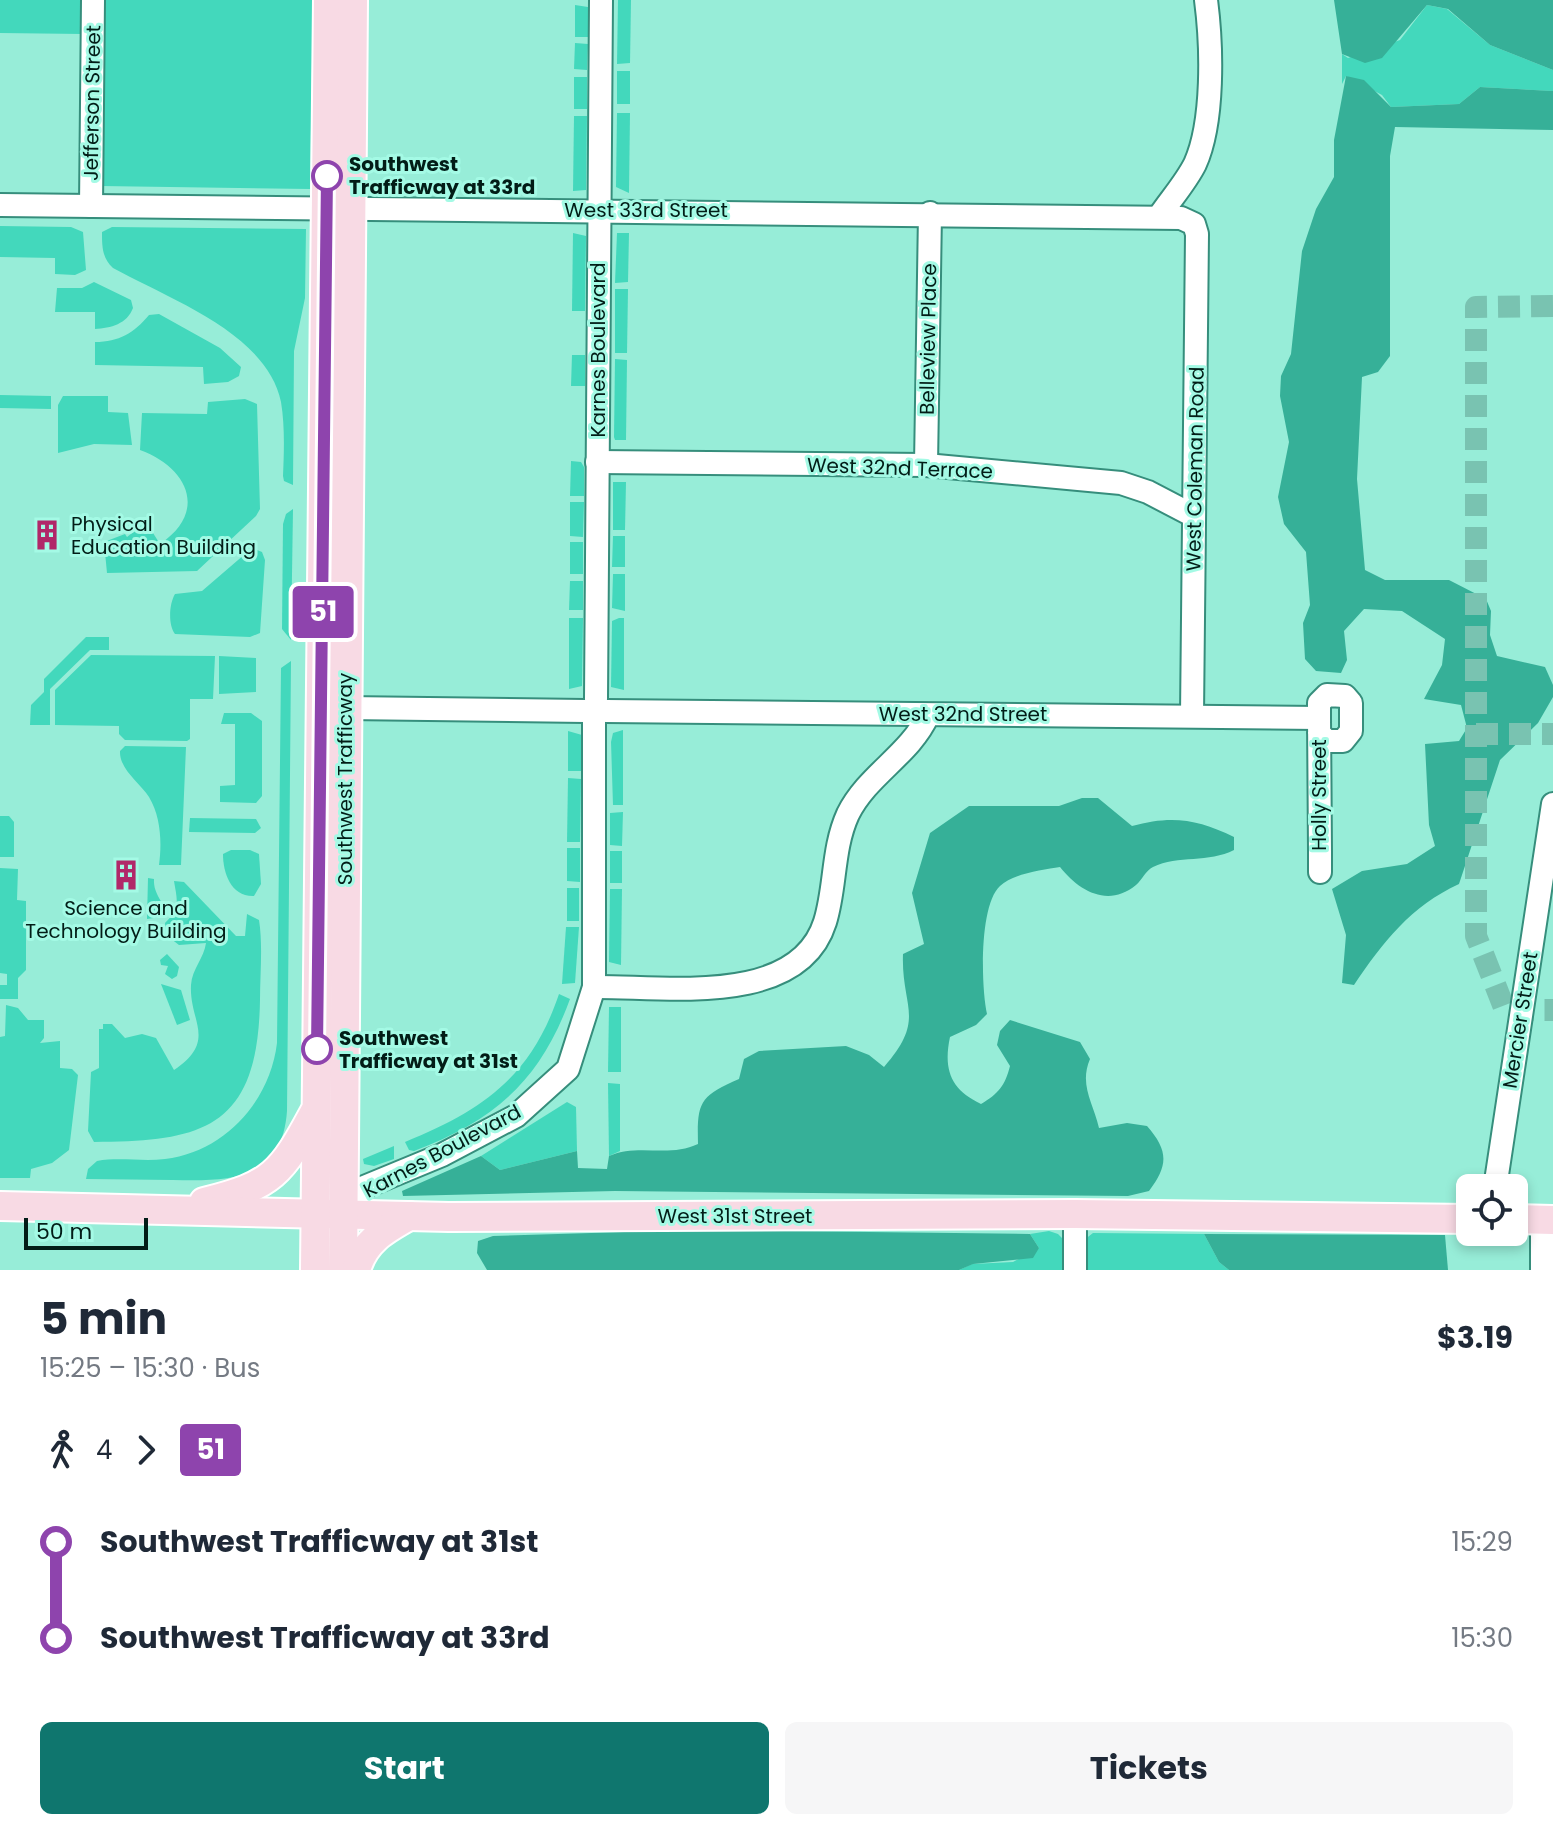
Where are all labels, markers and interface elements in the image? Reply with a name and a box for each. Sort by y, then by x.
street label: Jefferson Street [77,25,107,181]
place label: Southwest Trafficway at 33rd [349,150,535,201]
marker: Southwest Trafficway at 33rd [312,161,342,191]
street label: West 33rd Street [564,196,728,224]
street label: Karnes Boulevard [584,263,612,437]
street label: Belleview Place [913,263,943,415]
street label: West Coleman Road [1179,366,1211,572]
street label: West 32nd Terrace [807,451,993,485]
place label: Physical Education Building [71,510,256,561]
building icon: Physical Education Building [30,518,64,552]
line badge: 51 [287,586,359,638]
text: 51 [309,592,337,631]
street label: Southwest Trafficway [331,673,359,885]
street label: West 32nd Street [879,700,1047,728]
street label: Holly Street [1305,739,1333,851]
building icon: Science and Technology Building [109,858,143,892]
place label: Science and Technology Building [25,894,227,945]
street label: Mercier Street [1495,950,1545,1090]
place label: Southwest Trafficway at 31st [339,1024,518,1075]
marker: Southwest Trafficway at 31st [302,1034,332,1064]
street label: Karnes Boulevard [358,1098,526,1204]
map controls [1456,1174,1528,1246]
button: locate [1456,1174,1528,1246]
street label: West 31st Street [658,1202,812,1230]
scale bar [24,1214,148,1250]
text: 50 m [36,1216,92,1247]
text: 5 min [40,1288,167,1349]
text: $3.19 [1437,1316,1513,1359]
text: 15:25 – 15:30 · Bus [40,1350,260,1386]
icon: walk [40,1428,84,1472]
icon: forward [124,1428,168,1472]
text: 51 [196,1430,225,1469]
text: 4 [96,1432,112,1468]
text: Southwest Trafficway at 31st [100,1520,538,1563]
text: 15:29 [1451,1524,1513,1560]
text: Southwest Trafficway at 33rd [100,1616,550,1659]
text: 15:30 [1451,1620,1513,1656]
button: Start [40,1722,769,1814]
button: Tickets [785,1722,1513,1814]

